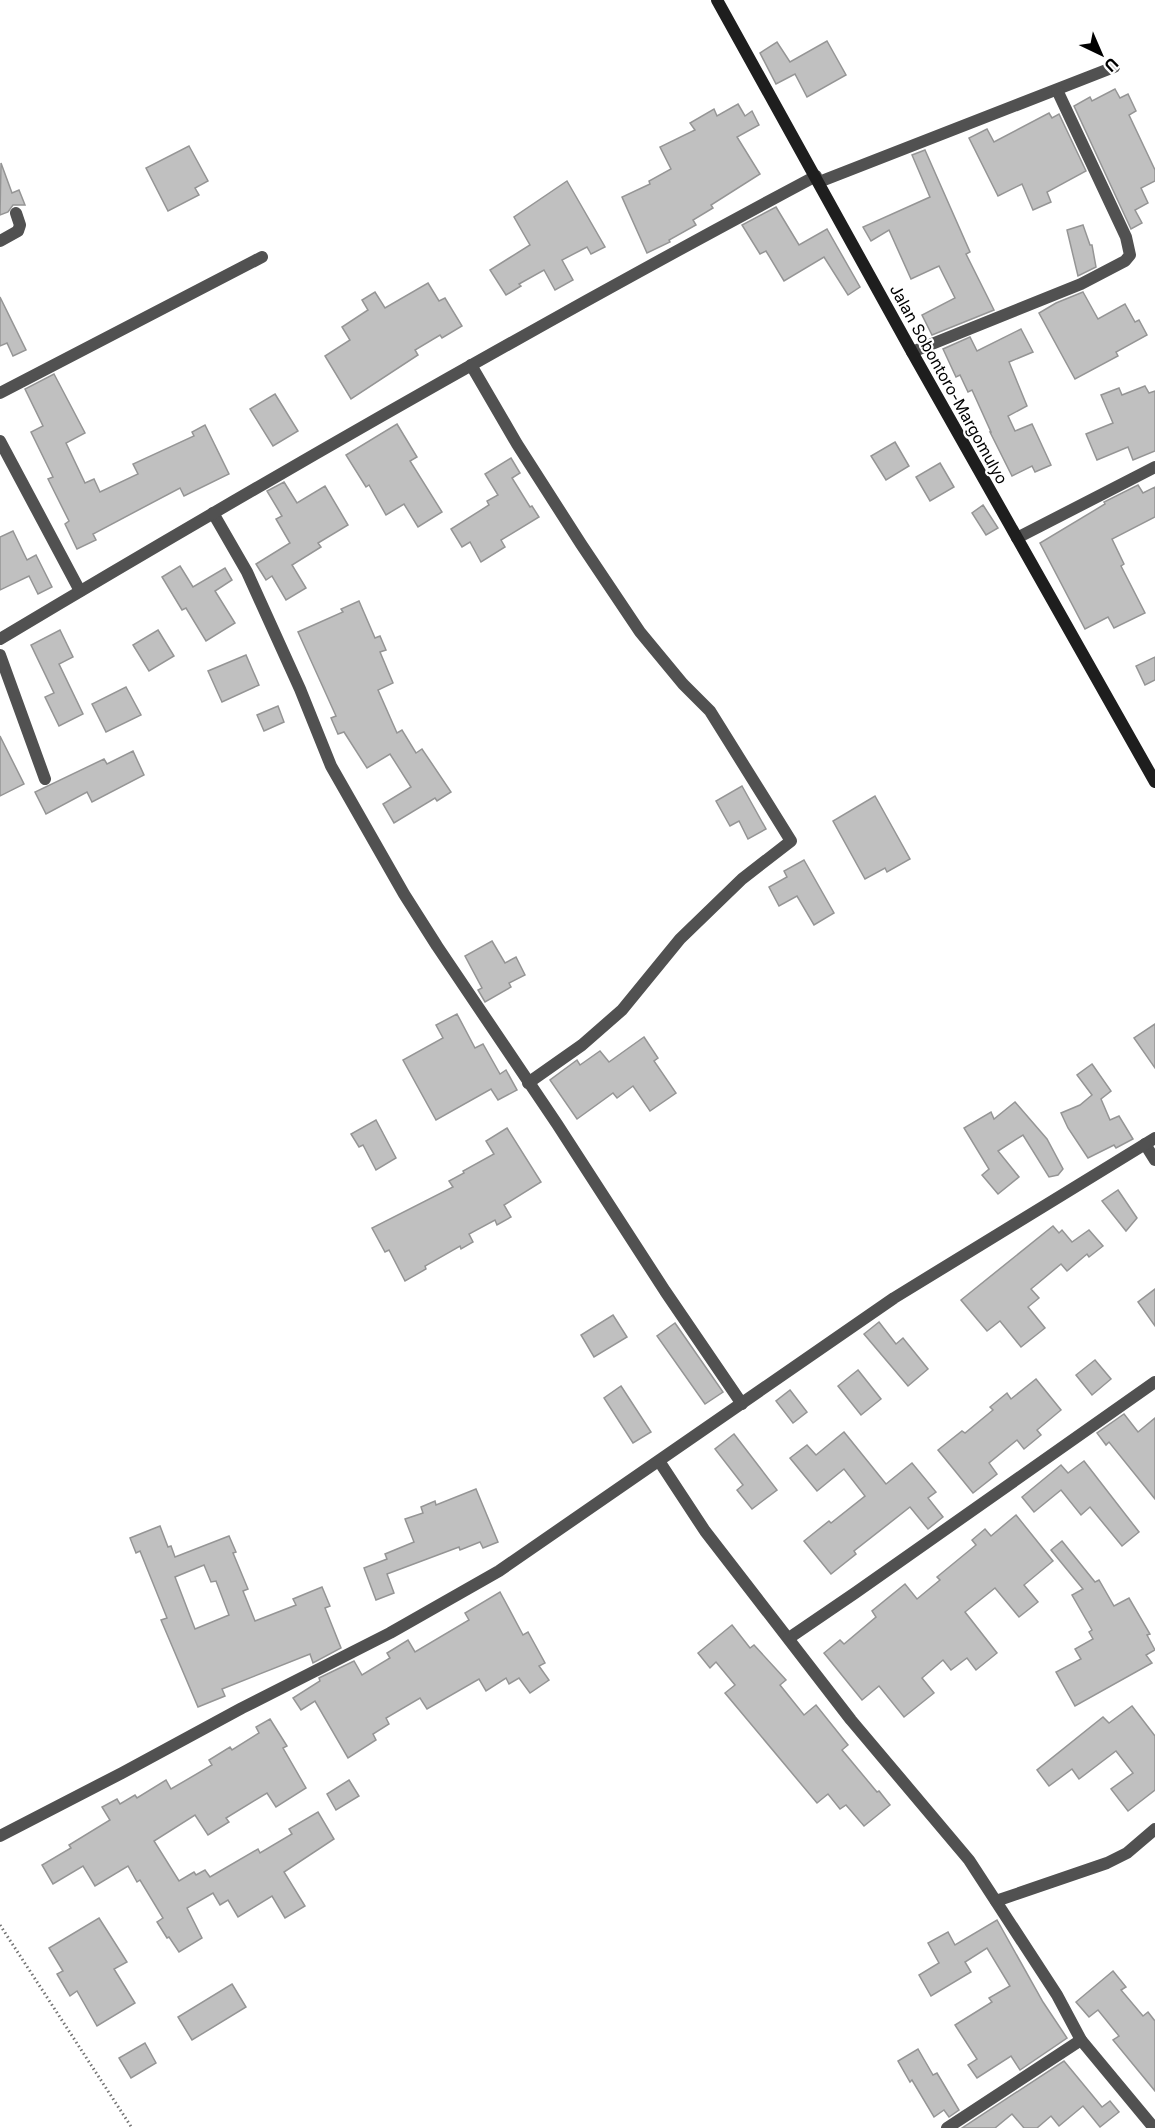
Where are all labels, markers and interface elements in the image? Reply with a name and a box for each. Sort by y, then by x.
north arrow [1071,24,1131,84]
text: U [1100,54,1123,76]
street label: Jalan Sobontoro-Margomulyo [886,281,1012,487]

